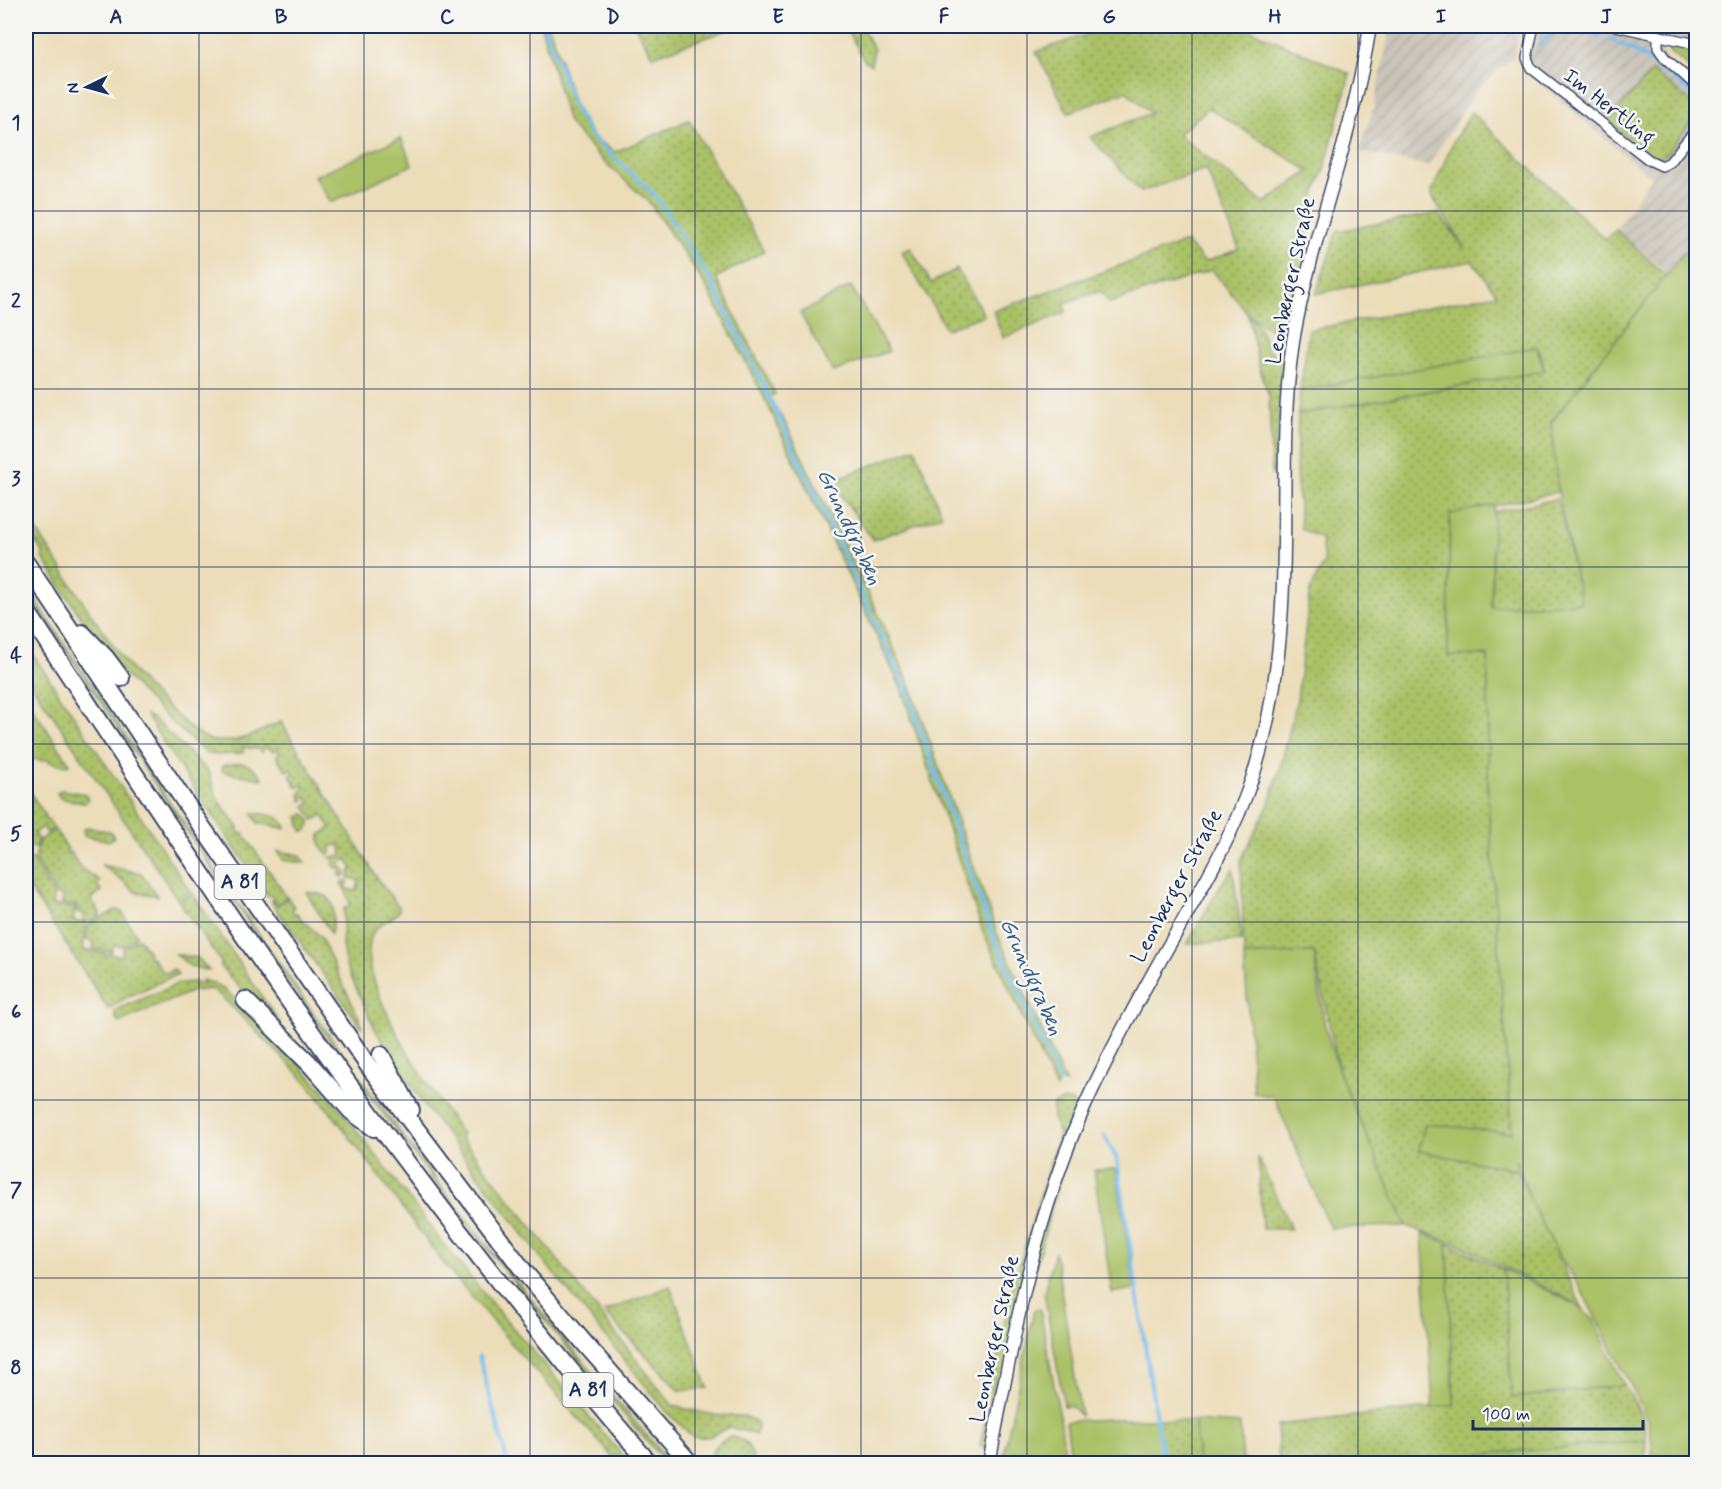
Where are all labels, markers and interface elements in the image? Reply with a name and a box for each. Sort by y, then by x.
text: A [109,4,123,31]
text: B [275,4,288,31]
text: C [440,4,455,31]
text: D [606,4,620,31]
text: E [772,4,784,31]
text: F [939,4,950,31]
text: G [1102,4,1116,31]
text: H [1268,4,1282,31]
text: I [1436,4,1446,31]
text: J [1600,4,1612,31]
north arrow [57,57,117,117]
street label: Im Hertling [1556,62,1661,153]
text: N [63,82,84,94]
text: 1 [12,110,20,137]
street label: Leonberger Straße [1260,195,1324,368]
text: 2 [11,288,21,315]
water label: Grundgraben [807,464,888,591]
text: 3 [11,466,21,493]
text: 4 [10,643,22,670]
street label: Leonberger Straße [1125,804,1231,969]
text: 5 [10,821,22,848]
road number: A 81 [214,865,266,899]
water label: Grundgraben [990,914,1069,1041]
text: 6 [11,999,21,1026]
text: 7 [10,1177,22,1204]
street label: Leonberger Straße [964,1253,1028,1426]
text: 8 [10,1355,22,1382]
road number: A 81 [562,1373,614,1407]
scale bar [1473,1393,1642,1431]
text: 100 m [1482,1403,1530,1427]

